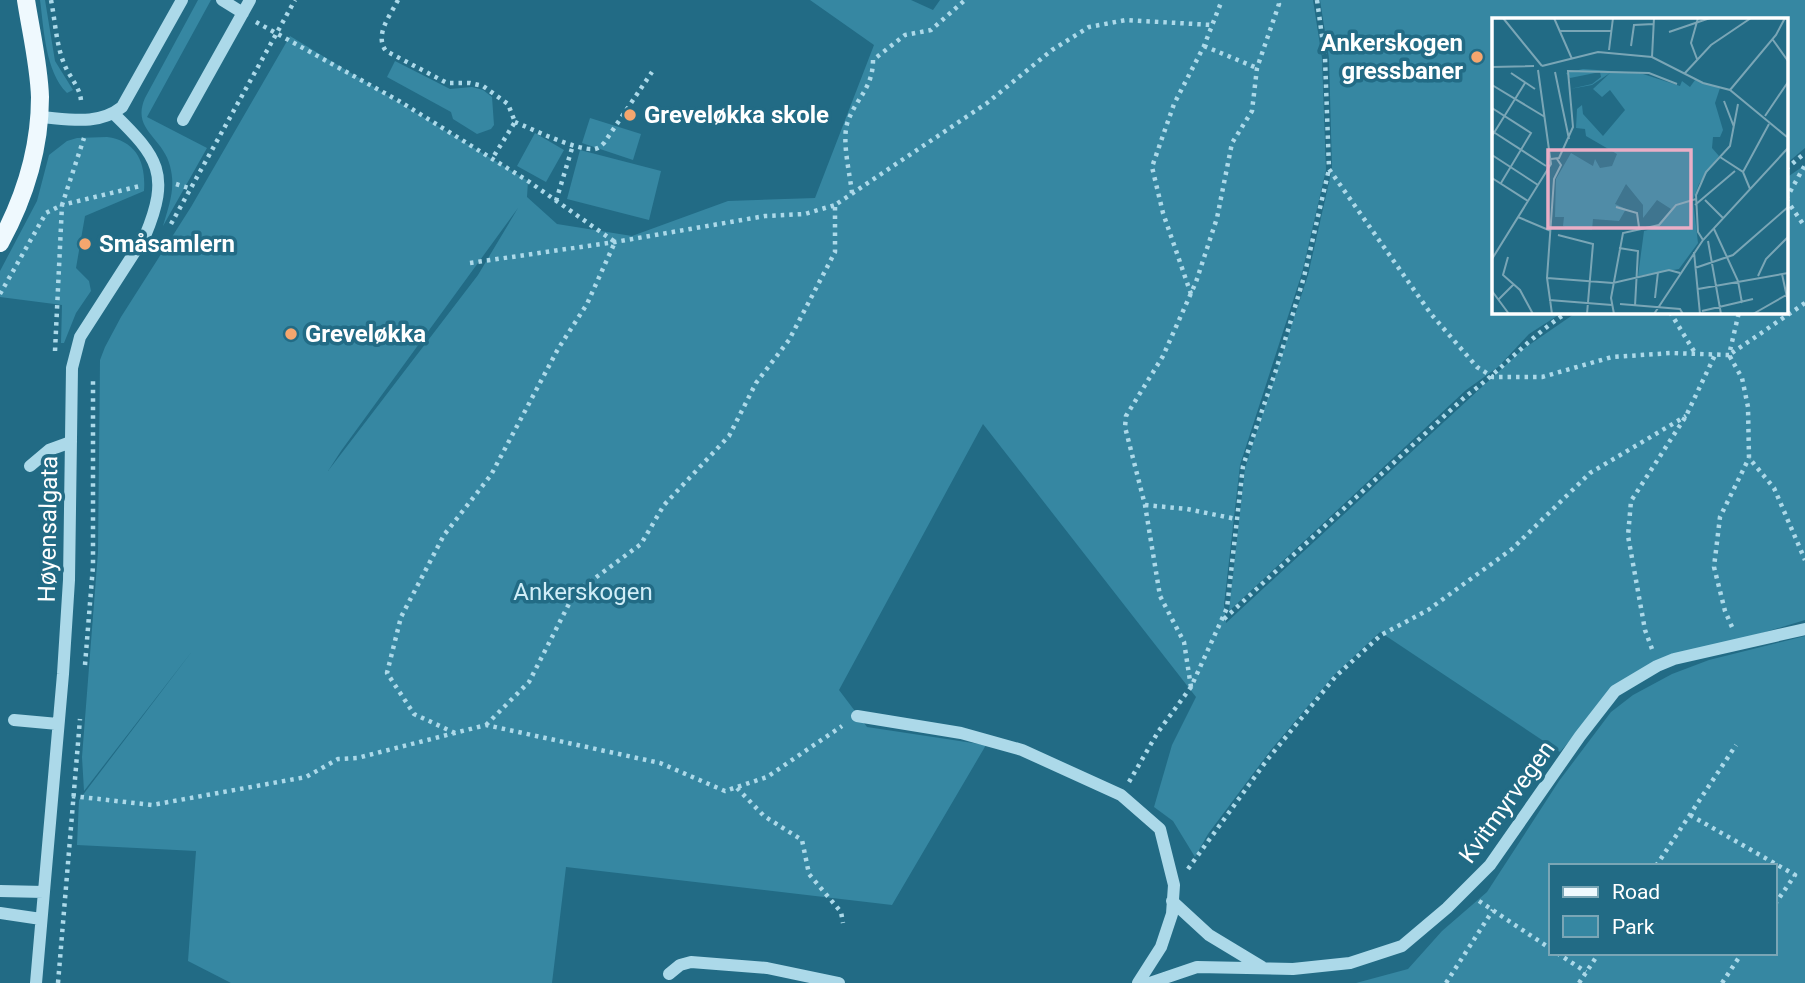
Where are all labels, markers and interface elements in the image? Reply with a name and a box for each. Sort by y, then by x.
inset map [1492,18,1787,313]
place label: Ankerskogen gressbaner [1321,29,1463,85]
marker: Ankerskogen gressbaner [1469,49,1485,65]
place label: Greveløkka skole [644,101,829,129]
marker: Greveløkka skole [622,107,638,123]
place label: Småsamlern [99,230,235,258]
marker: Småsamlern [77,236,93,252]
place label: Greveløkka [305,320,426,348]
marker: Greveløkka [283,326,299,342]
street label: Høyensalgata [33,455,63,603]
park label: Ankerskogen [513,578,653,606]
street label: Kvitmyrvegen [1453,735,1561,869]
legend [1549,864,1777,955]
text: Road [1612,880,1660,904]
text: Park [1612,915,1655,939]

